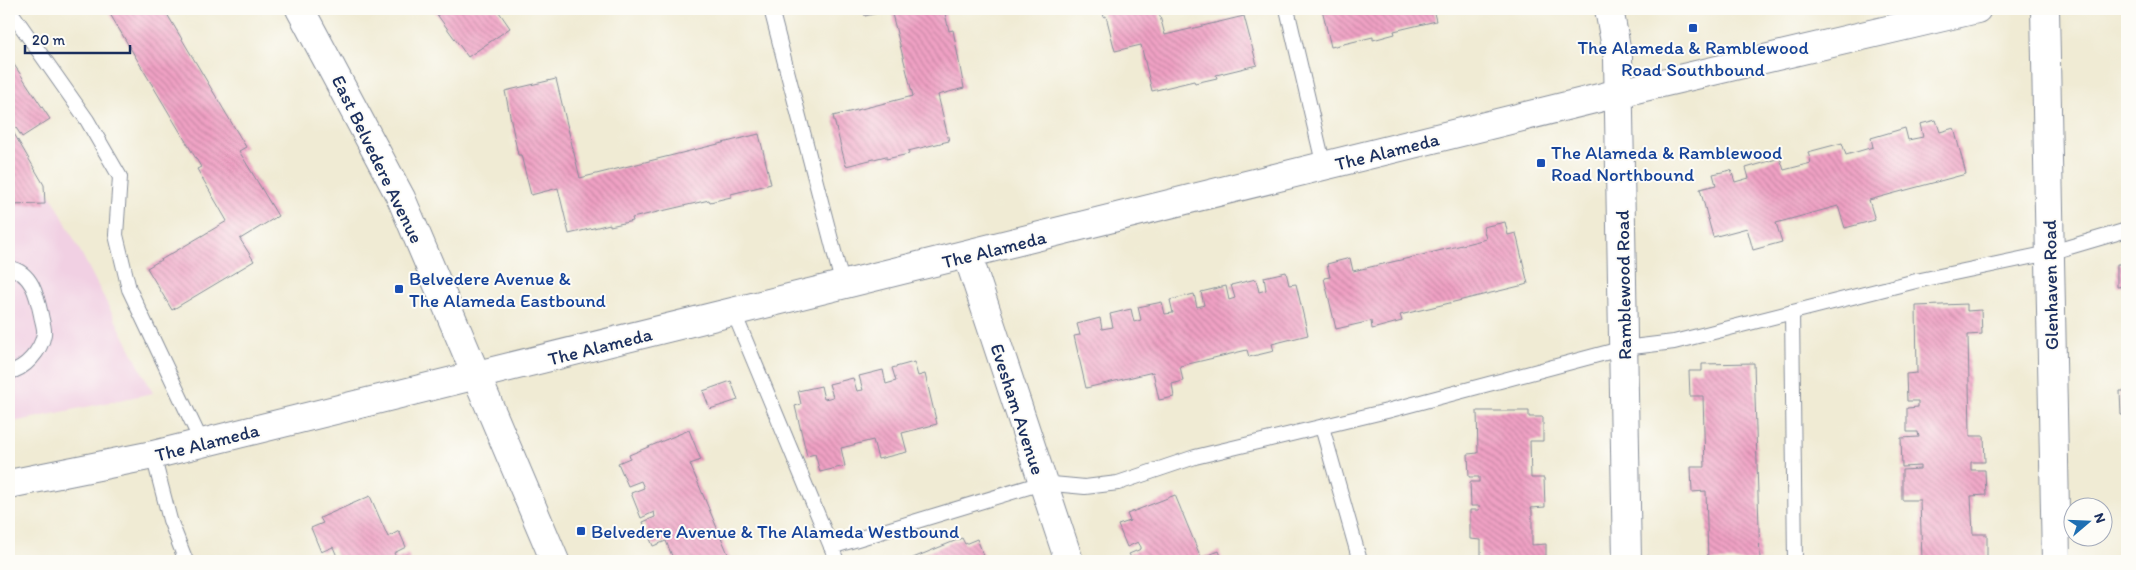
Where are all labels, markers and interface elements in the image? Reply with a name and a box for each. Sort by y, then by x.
scale bar [25,22,130,54]
marker: The Alameda & Ramblewood Road Southbound [1687,22,1699,34]
text: 20 m [32,31,66,49]
place label: The Alameda & Ramblewood Road Southbound [1577,36,1809,81]
street label: East Belvedere Avenue [327,71,428,247]
street label: The Alameda [1333,127,1442,176]
place label: The Alameda & Ramblewood Road Northbound [1551,141,1782,186]
marker: The Alameda & Ramblewood Road Northbound [1535,157,1547,169]
street label: Ramblewood Road [1611,209,1636,360]
street label: Glenhaven Road [2038,219,2063,350]
street label: The Alameda [940,225,1049,274]
place label: Belvedere Avenue & The Alameda Eastbound [409,267,607,312]
marker: Belvedere Avenue & The Alameda Eastbound [393,283,405,295]
street label: The Alameda [546,322,655,371]
street label: Evesham Avenue [985,341,1050,478]
street label: The Alameda [153,418,262,467]
north arrow [2064,498,2114,548]
text: N [2090,511,2109,525]
place label: Belvedere Avenue & The Alameda Westbound [591,520,960,543]
marker: Belvedere Avenue & The Alameda Westbound [575,525,587,537]

